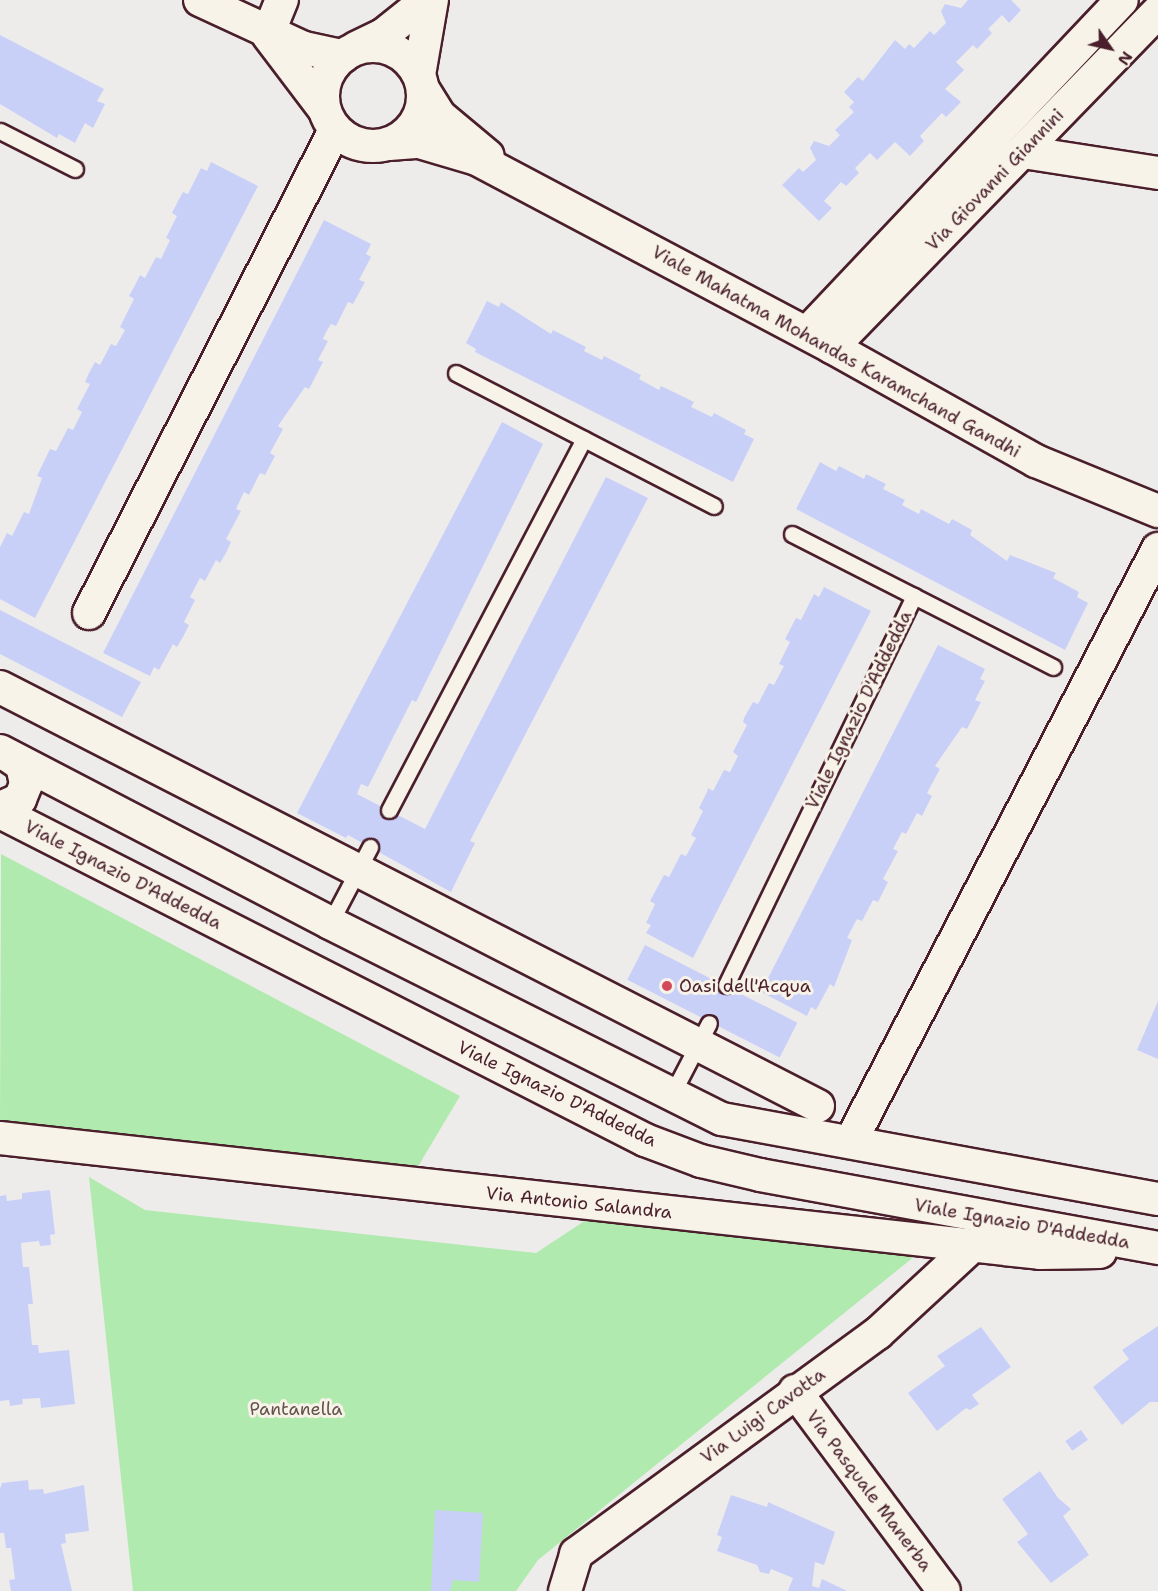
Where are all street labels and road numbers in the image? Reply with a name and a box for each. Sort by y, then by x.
street label: Via Giovanni Giannini [921,104,1069,256]
street label: Viale Mahatma Mohandas Karamchand Gandhi [648,241,1024,463]
street label: Viale Ignazio D'Addedda [801,607,917,813]
street label: Viale Ignazio D'Addedda [21,816,225,934]
street label: Viale Ignazio D'Addedda [454,1036,660,1152]
street label: Via Antonio Salandra [485,1182,673,1224]
street label: Viale Ignazio D'Addedda [913,1194,1131,1254]
street label: Via Luigi Cavotta [697,1364,829,1468]
street label: Via Pasquale Manerba [801,1406,937,1576]

